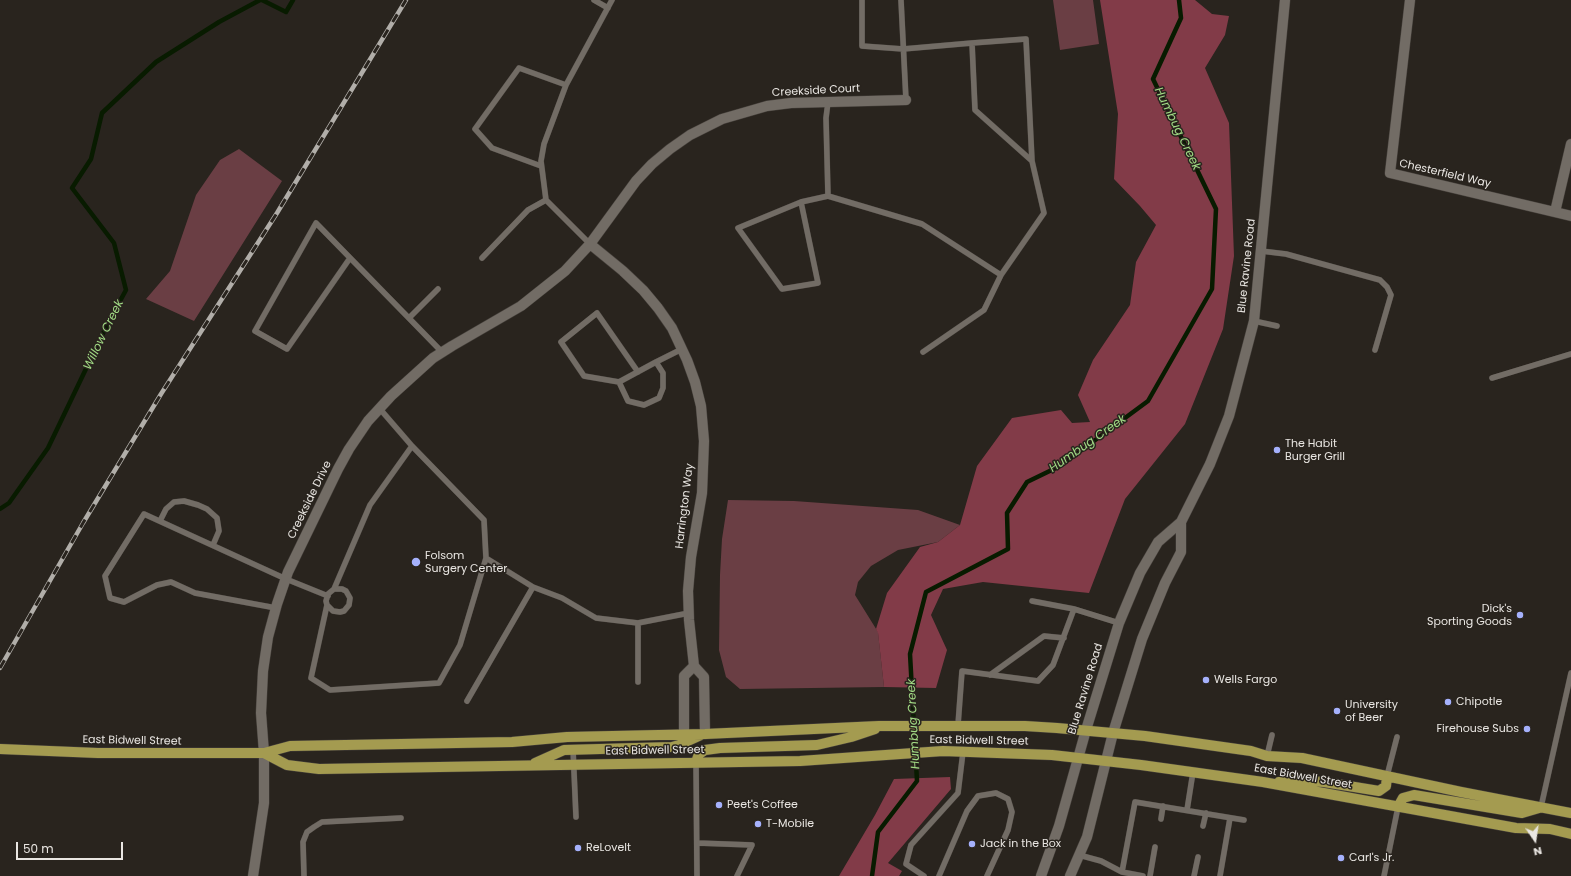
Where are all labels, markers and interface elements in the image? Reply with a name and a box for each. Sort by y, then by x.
street label: Creekside Court [772,82,860,100]
water label: Humbug Creek [1151,85,1203,173]
street label: Chesterfield Way [1398,157,1492,191]
street label: Blue Ravine Road [1235,218,1259,314]
water label: Willow Creek [81,297,127,373]
water label: Humbug Creek [1047,412,1129,476]
place label: The Habit Burger Grill [1285,437,1345,463]
marker: The Habit Burger Grill [1272,445,1282,455]
street label: Creekside Drive [285,459,335,541]
street label: Harrington Way [673,463,697,549]
place label: Folsom Surgery Center [425,549,507,575]
marker: Folsom Surgery Center [410,556,422,568]
place label: Dick's Sporting Goods [1427,602,1512,628]
marker: Dick's Sporting Goods [1515,610,1525,620]
street label: Blue Ravine Road [1066,642,1106,736]
place label: Wells Fargo [1214,673,1277,687]
marker: Wells Fargo [1201,675,1211,685]
water label: Humbug Creek [904,678,924,770]
place label: Chipotle [1456,695,1502,709]
marker: Chipotle [1443,697,1453,707]
place label: University of Beer [1345,698,1398,724]
marker: University of Beer [1332,706,1342,716]
place label: Firehouse Subs [1437,722,1519,736]
marker: Firehouse Subs [1522,724,1532,734]
street label: East Bidwell Street [82,734,182,748]
street label: East Bidwell Street [929,734,1029,748]
street label: East Bidwell Street [605,744,705,758]
street label: East Bidwell Street [1253,762,1353,792]
place label: Peet's Coffee [727,798,798,812]
marker: Peet's Coffee [714,800,724,810]
place label: T-Mobile [766,817,814,831]
marker: T-Mobile [753,819,763,829]
north arrow [1515,820,1555,860]
scale bar [18,834,125,860]
place label: Jack in the Box [980,837,1061,851]
marker: Jack in the Box [967,839,977,849]
text: 50 m [23,840,54,857]
place label: ReLoveIt [586,841,631,855]
marker: ReLoveIt [573,843,583,853]
text: N [1532,843,1544,860]
place label: Carl's Jr. [1349,851,1394,865]
marker: Carl's Jr. [1336,853,1346,863]

